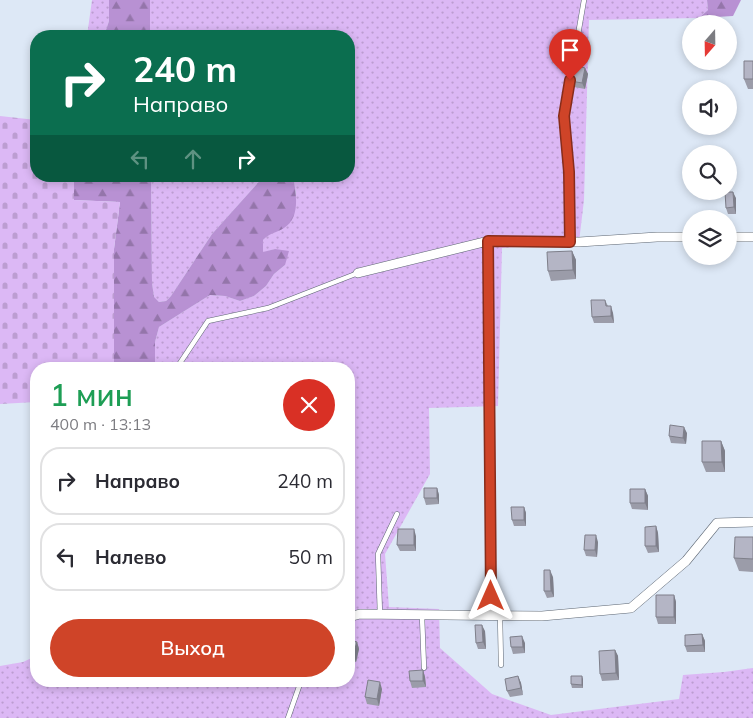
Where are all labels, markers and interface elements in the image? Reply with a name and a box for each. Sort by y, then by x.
north arrow [682,15,738,70]
map controls [682,15,737,265]
pin [549,29,591,80]
icon: arrive [556,36,584,64]
text: 240 m [133,47,237,91]
icon: right [50,50,115,115]
button: sound [682,80,737,135]
text: Направо [133,90,228,118]
icon: left [126,145,154,173]
icon: ahead [179,145,207,173]
icon: right [232,145,260,173]
button: search [682,145,737,200]
button: layers [682,210,737,265]
text: 1 мин [50,376,133,414]
button: close [283,379,335,431]
text: 400 m · 13:13 [50,414,151,434]
icon: right [52,467,80,495]
text: Направо [95,469,180,493]
text: 240 m [277,469,333,493]
icon: left [52,543,80,571]
text: Налево [95,545,167,569]
text: 50 m [289,545,333,569]
position arrow [464,569,516,621]
button: Выход [50,619,335,677]

